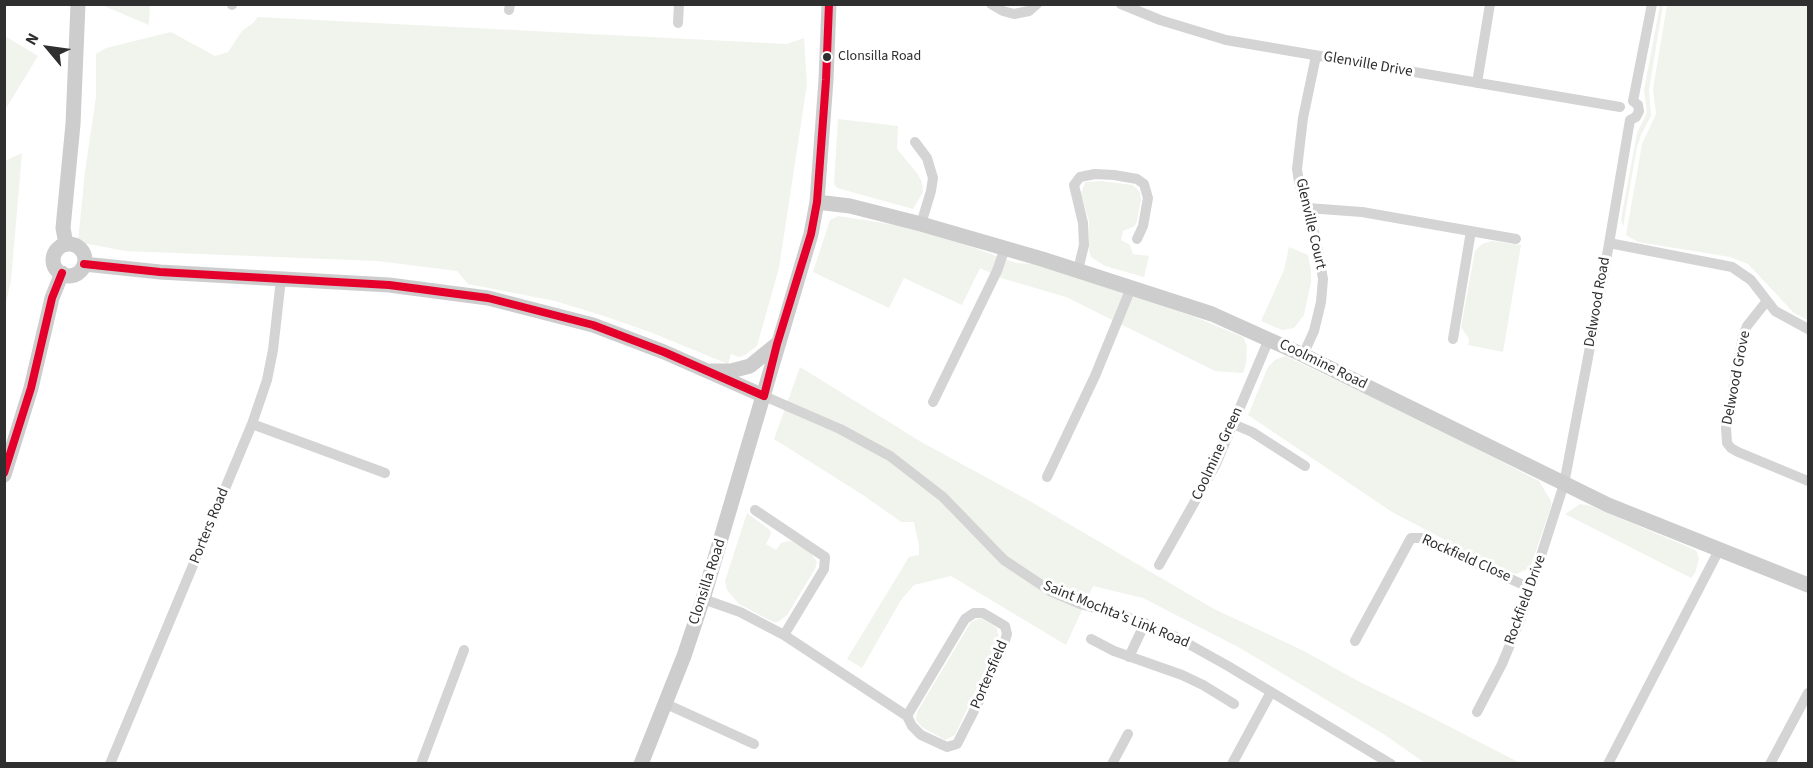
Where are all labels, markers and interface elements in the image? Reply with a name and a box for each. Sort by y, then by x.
north arrow [18,18,78,78]
text: N [20,29,44,49]
street label: Glenville Drive [1322,48,1414,82]
place label: Clonsilla Road [838,49,921,65]
marker: Clonsilla Road [821,51,833,63]
street label: Glenville Court [1291,177,1329,271]
street label: Delwood Road [1581,256,1615,348]
street label: Delwood Grove [1719,329,1755,427]
street label: Coolmine Road [1276,336,1370,394]
street label: Coolmine Green [1189,405,1247,503]
street label: Porters Road [187,485,233,567]
street label: Rockfield Close [1419,531,1513,587]
street label: Clonsilla Road [686,537,730,627]
street label: Rockfield Drive [1501,553,1551,647]
street label: Saint Mochta's Link Road [1040,577,1192,653]
street label: Portersfield [967,638,1013,712]

